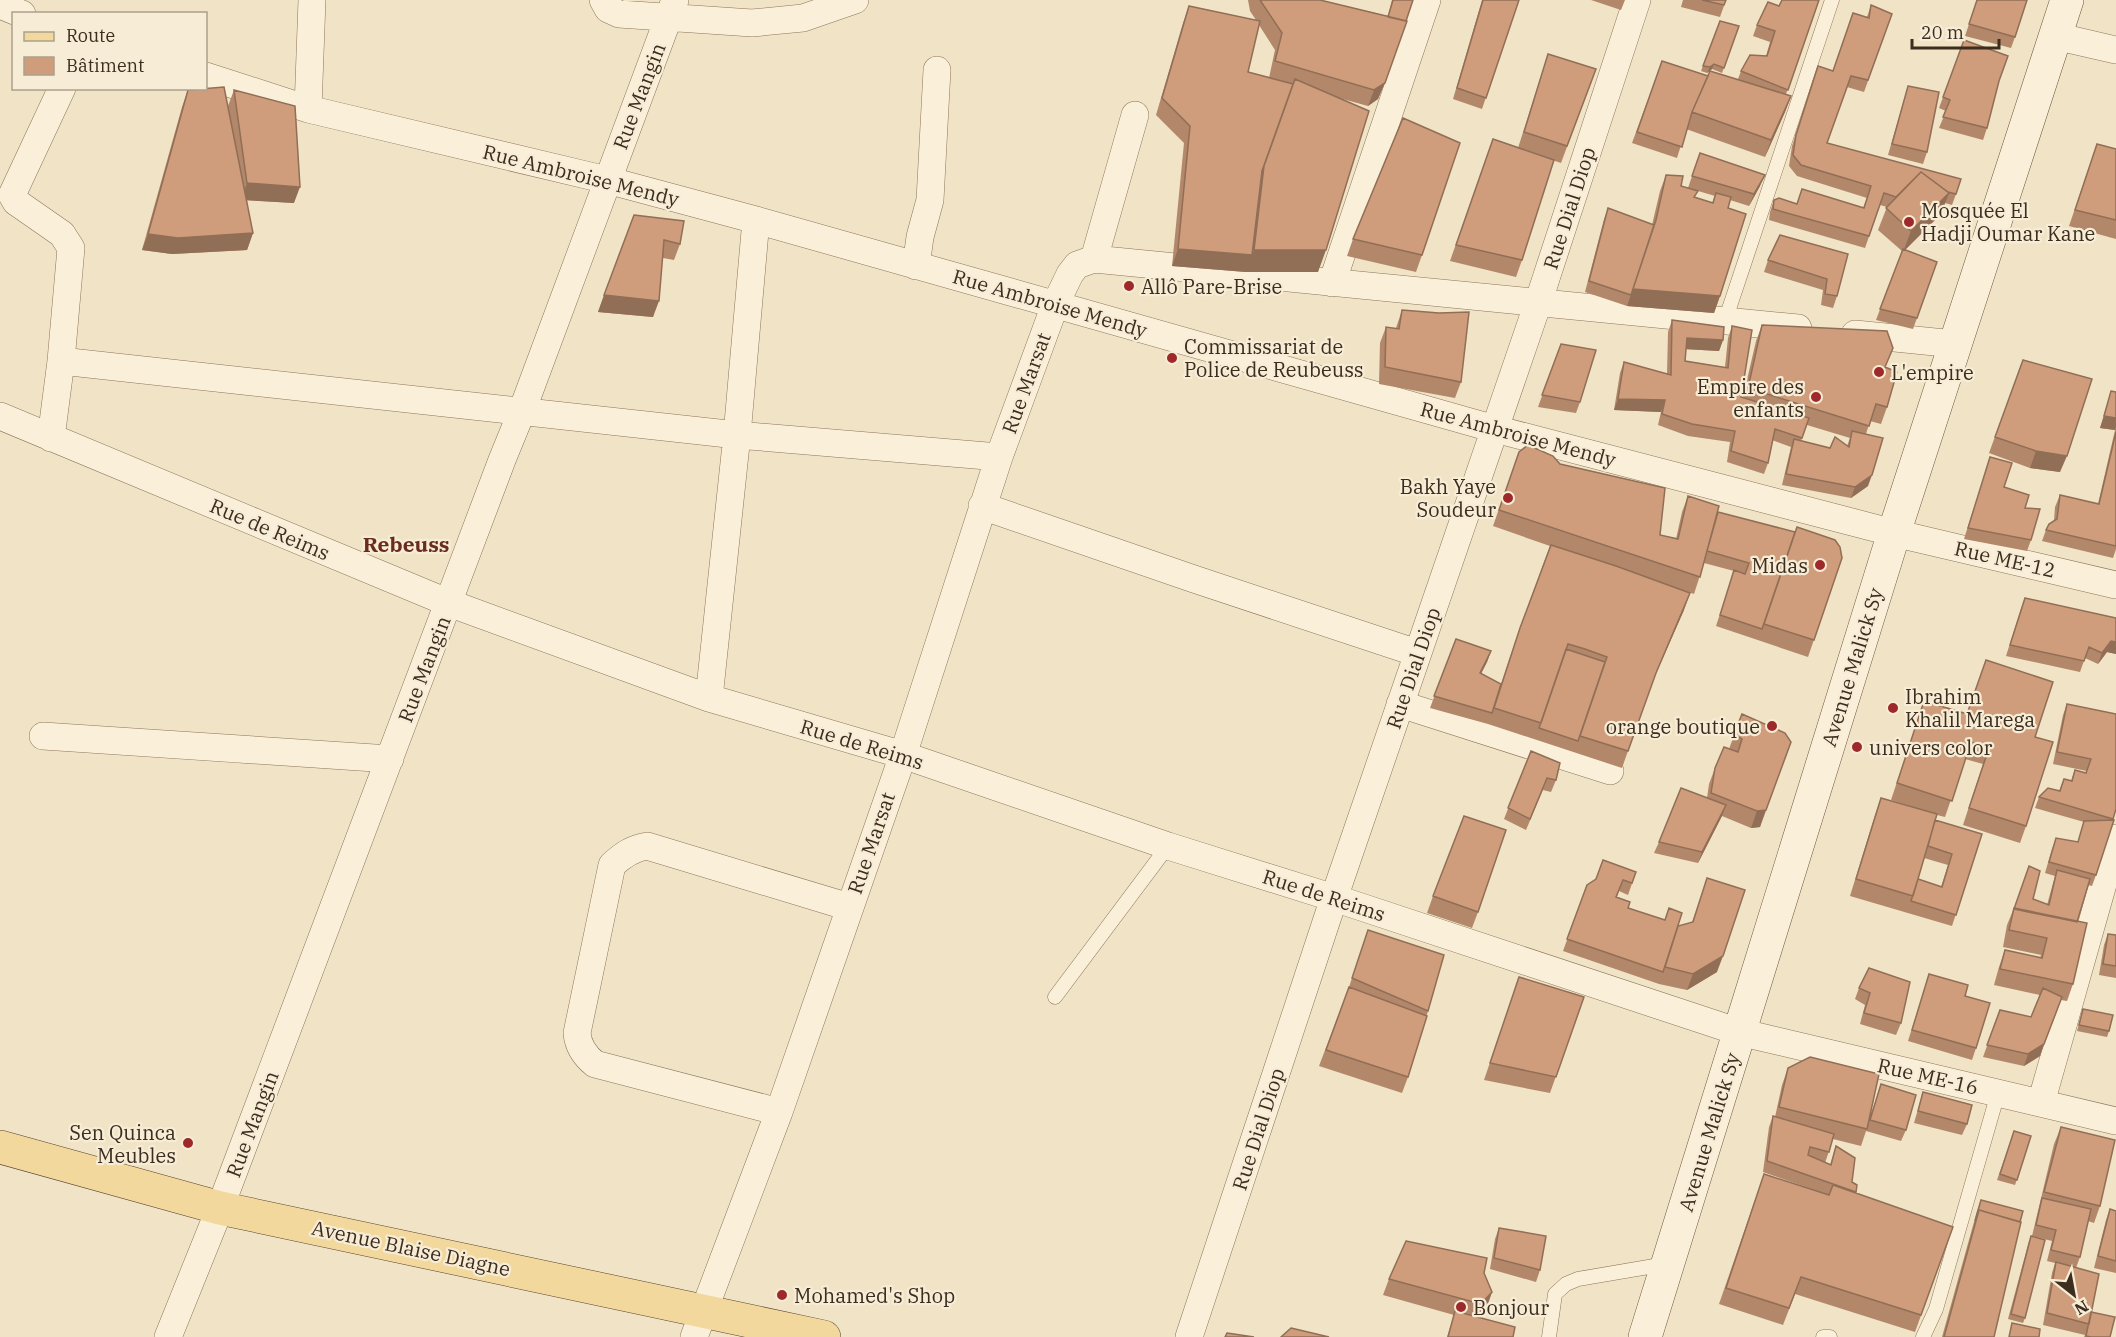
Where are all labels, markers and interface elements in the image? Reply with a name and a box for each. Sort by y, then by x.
legend [12,12,207,90]
scale bar [1912,12,1999,50]
text: 20 m [1921,21,1964,44]
text: Route [66,24,115,47]
street label: Rue Mangin [606,39,672,153]
text: Bâtiment [66,54,144,77]
street label: Rue Ambroise Mendy [480,138,682,213]
street label: Rue Dial Diop [1537,143,1601,273]
place label: Mosquée El Hadji Oumar Kane [1921,197,2095,247]
marker: Mosquée El Hadji Oumar Kane [1902,215,1916,229]
street label: Rue Ambroise Mendy [950,262,1151,344]
place label: Allô Pare-Brise [1141,273,1282,300]
marker: Allô Pare-Brise [1122,279,1136,293]
street label: Rue Marsat [995,329,1057,437]
place label: Commissariat de Police de Reubeuss [1184,333,1364,383]
marker: Commissariat de Police de Reubeuss [1165,351,1179,365]
place label: L'empire [1891,359,1974,386]
marker: L'empire [1872,365,1886,379]
place label: Empire des enfants [1697,373,1804,423]
marker: Empire des enfants [1809,390,1823,404]
street label: Rue Ambroise Mendy [1417,395,1619,473]
place label: Bakh Yaye Soudeur [1400,473,1496,523]
marker: Bakh Yaye Soudeur [1501,491,1515,505]
street label: Rue de Reims [206,492,334,566]
district label: Rebeuss [363,530,449,558]
street label: Rue ME-12 [1952,534,2058,584]
place label: Midas [1751,552,1808,579]
marker: Midas [1813,558,1827,572]
street label: Avenue Malick Sy [1815,584,1889,750]
street label: Rue Dial Diop [1380,604,1446,732]
street label: Rue Mangin [391,612,457,726]
place label: Ibrahim Khalil Marega [1905,683,2035,733]
marker: Ibrahim Khalil Marega [1886,701,1900,715]
street label: Rue de Reims [797,712,927,776]
place label: orange boutique [1606,713,1760,740]
marker: orange boutique [1765,719,1779,733]
place label: univers color [1869,734,1993,761]
marker: univers color [1850,740,1864,754]
street label: Rue Marsat [841,789,901,897]
street label: Rue de Reims [1259,862,1389,928]
street label: Avenue Malick Sy [1672,1049,1746,1215]
street label: Rue ME-16 [1875,1051,1981,1101]
street label: Rue Dial Diop [1226,1064,1290,1194]
street label: Rue Mangin [219,1067,285,1181]
place label: Sen Quinca Meubles [69,1119,176,1169]
marker: Sen Quinca Meubles [181,1136,195,1150]
street label: Avenue Blaise Diagne [309,1214,513,1282]
north arrow [2044,1265,2104,1325]
place label: Mohamed's Shop [794,1282,955,1309]
marker: Mohamed's Shop [775,1288,789,1302]
place label: Bonjour [1473,1294,1549,1321]
text: N [2071,1296,2092,1320]
marker: Bonjour [1454,1300,1468,1314]

